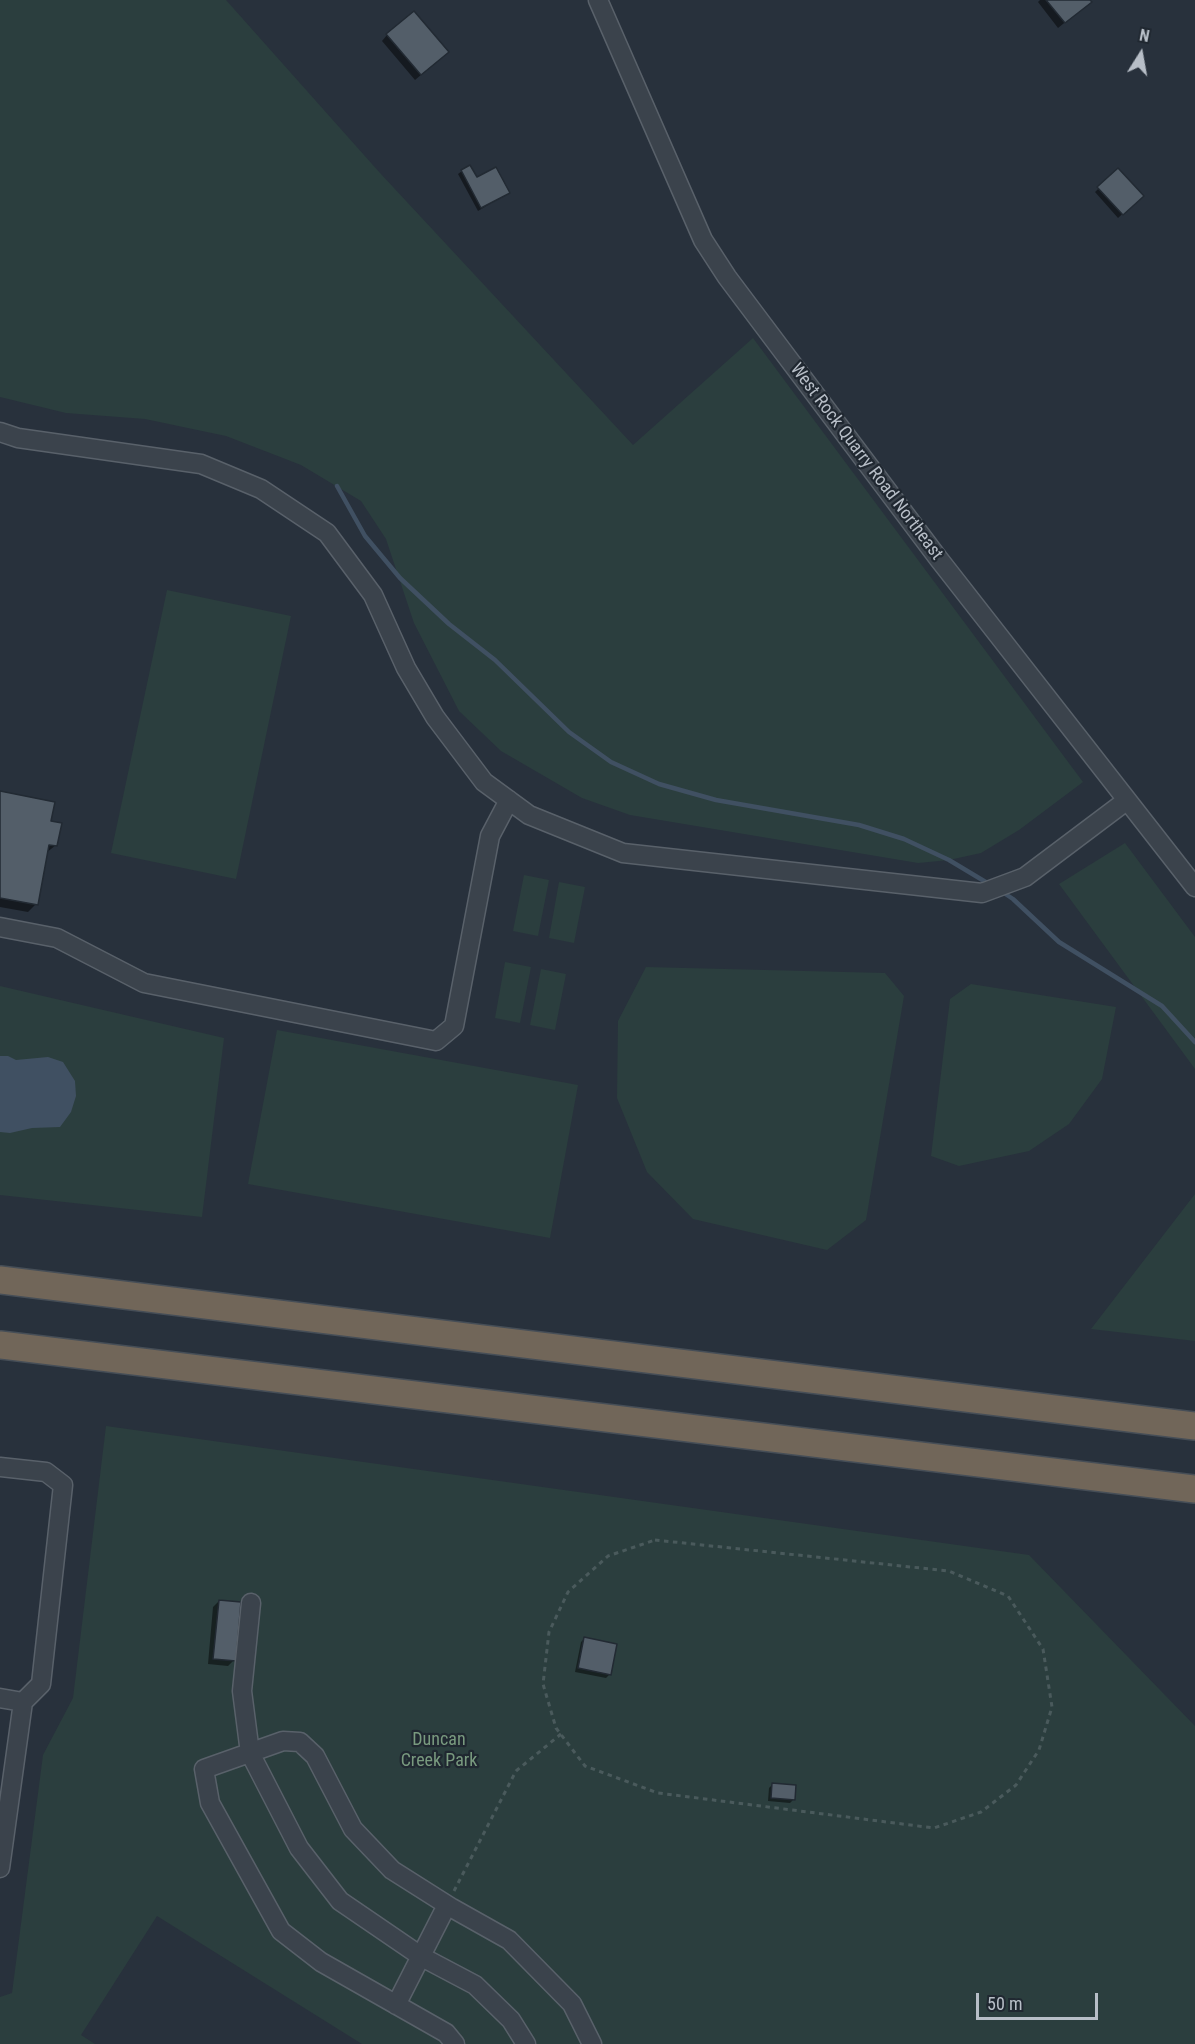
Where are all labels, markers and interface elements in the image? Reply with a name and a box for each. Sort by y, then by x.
north arrow [1111,24,1171,84]
text: N [1138,26,1151,46]
street label: West Rock Quarry Road Northeast [785,359,947,565]
park label: Duncan Creek Park [401,1729,477,1772]
scale bar [979,1981,1100,2019]
text: 50 m [987,1993,1022,2014]

